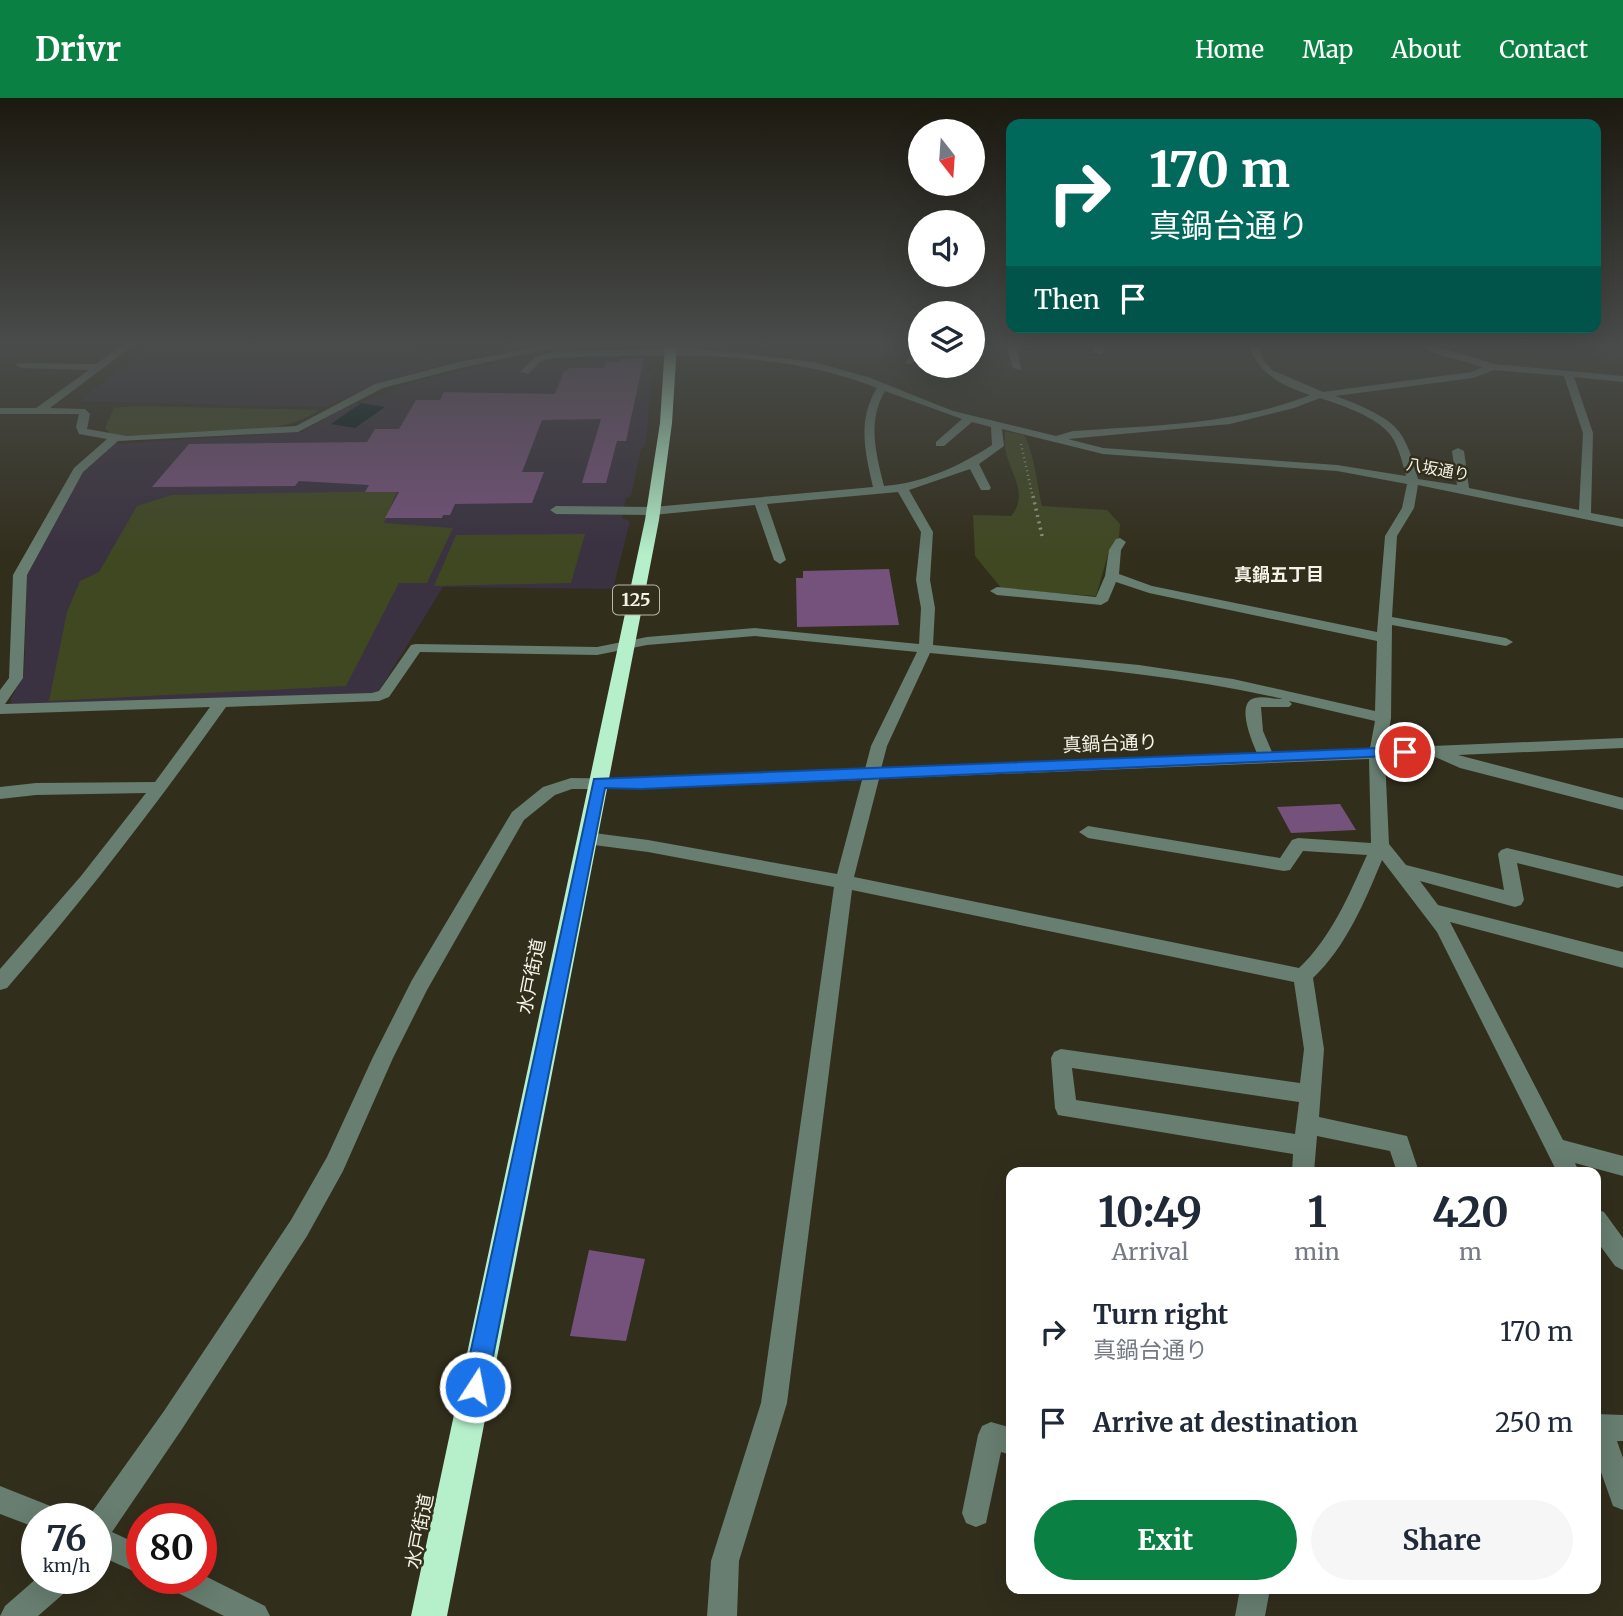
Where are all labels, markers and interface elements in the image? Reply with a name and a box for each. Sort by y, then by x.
text: Drivr [35,29,121,70]
text: Home [1195,34,1264,65]
text: Map [1302,34,1353,65]
text: About [1391,34,1461,65]
text: Contact [1499,34,1588,65]
north arrow [908,119,985,196]
map controls [908,119,985,378]
text: 170 m [1149,139,1290,200]
icon: right [1034,147,1125,238]
text: 真鍋台通り [1149,206,1309,246]
button: sound [908,210,985,287]
icon: arrive [1114,280,1152,318]
text: Then [1034,283,1100,316]
button: layers [908,301,985,378]
street label: 八坂通り [1405,454,1471,484]
district label: 真鍋五丁目 [1234,563,1324,586]
road number: 125 [613,586,659,614]
pin [1375,722,1435,782]
street label: 真鍋台通り [1062,729,1158,757]
icon: arrive [1386,733,1424,771]
street label: 水戸街道 [512,936,550,1016]
text: 10:49 [1098,1186,1202,1238]
text: 1 [1307,1186,1327,1238]
text: 420 [1432,1186,1509,1238]
text: Arrival [1112,1237,1189,1266]
text: min [1294,1237,1340,1266]
text: m [1459,1237,1482,1266]
text: Turn right [1093,1298,1228,1331]
icon: right [1034,1313,1072,1351]
text: 170 m [1500,1315,1573,1348]
text: 真鍋台通り [1093,1335,1208,1364]
position arrow [438,1350,512,1424]
icon: arrive [1034,1404,1072,1442]
text: Arrive at destination [1093,1406,1358,1439]
text: 250 m [1495,1406,1573,1439]
street label: 水戸街道 [400,1491,438,1571]
button: Exit [1034,1500,1297,1580]
button: Share [1311,1500,1573,1580]
speed limit sign: 80 [126,1503,217,1594]
text: 76 [46,1517,87,1561]
text: km/h [43,1554,90,1577]

